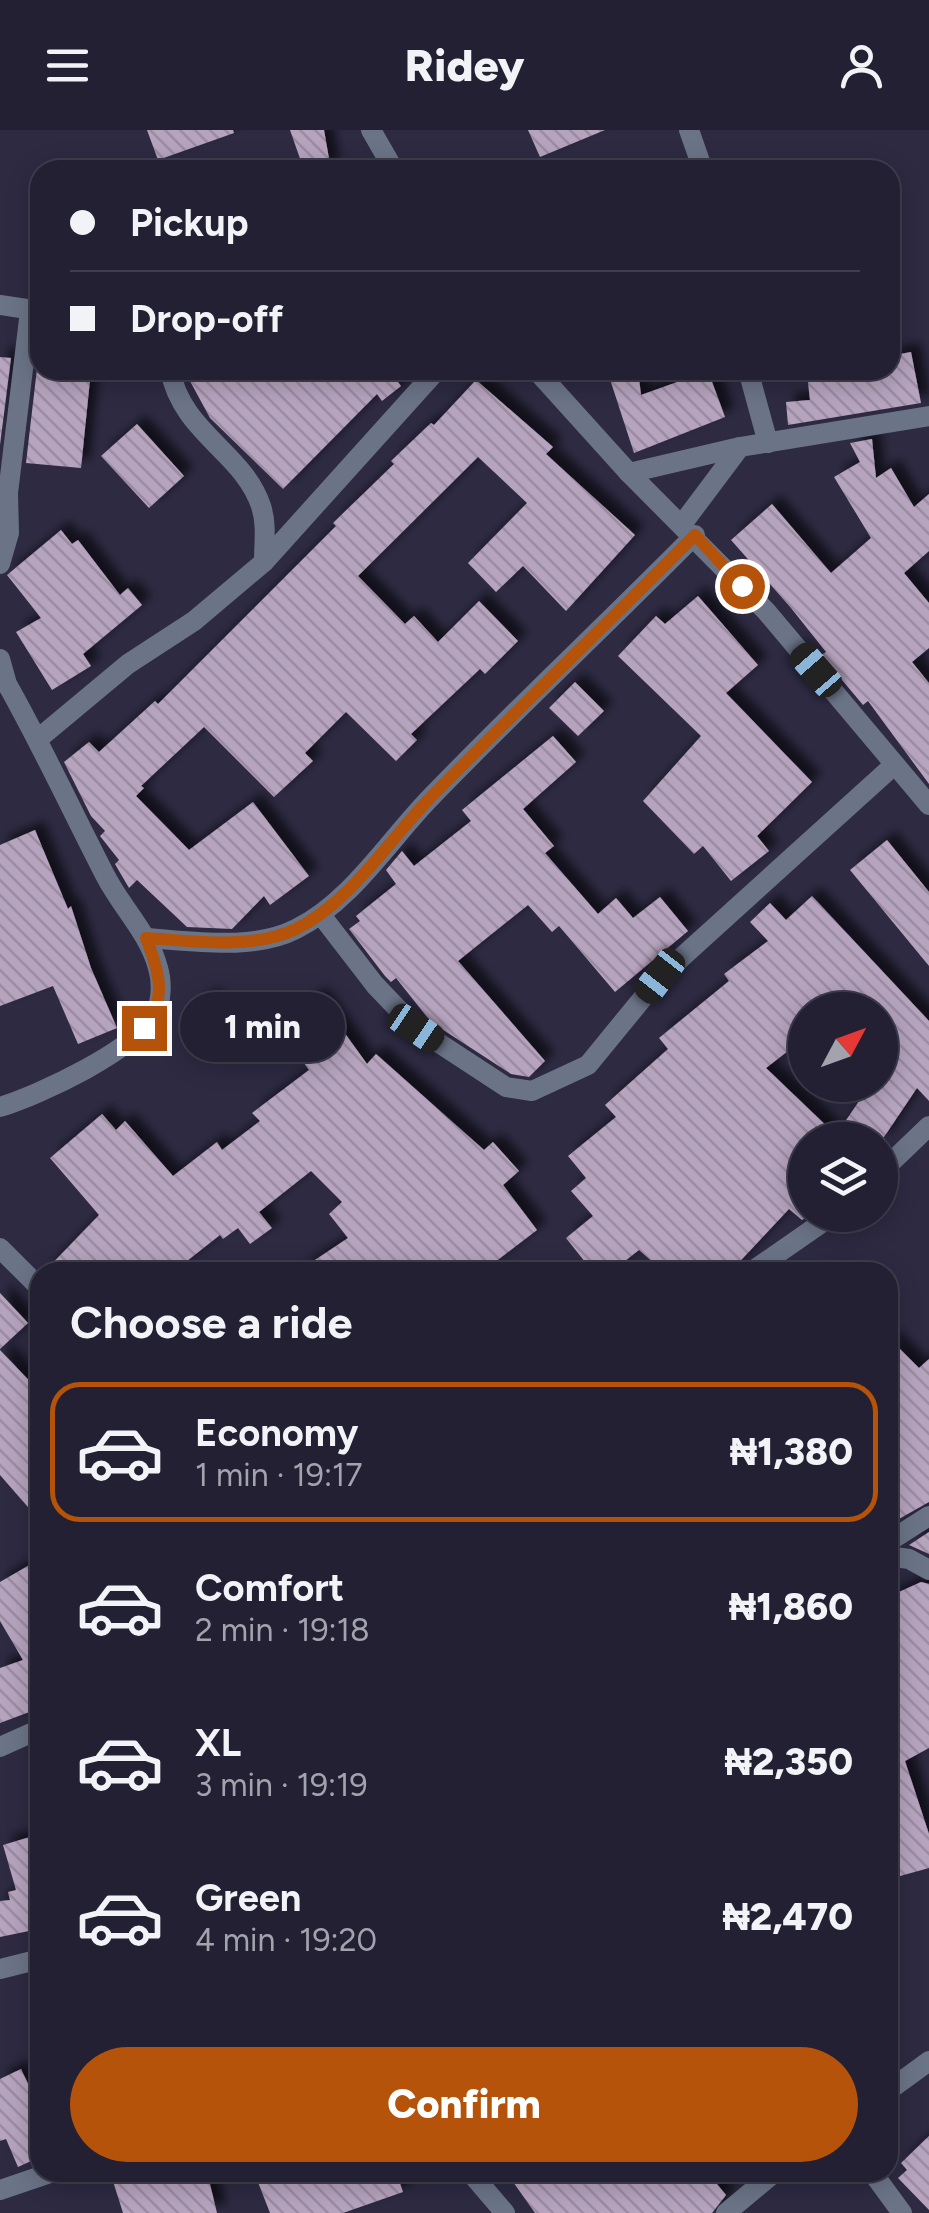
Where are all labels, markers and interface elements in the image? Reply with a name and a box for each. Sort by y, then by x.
icon: menu [40,38,95,93]
text: Ridey [405,38,524,92]
icon: person [834,38,889,93]
text: Pickup [130,200,248,246]
text: Drop-off [130,296,283,342]
route start [720,564,765,609]
car [785,638,847,702]
car [630,943,690,1009]
north arrow [788,992,898,1102]
map controls [788,992,898,1232]
callout: 1 min [179,993,344,1063]
car [383,999,449,1057]
route end [122,1006,167,1051]
text: 1 min [224,1008,301,1046]
button: layers [788,1122,898,1232]
text: Choose a ride [70,1295,352,1349]
icon: car [75,1407,165,1497]
text: Economy [195,1410,358,1456]
text: ₦1,380 [730,1429,853,1475]
text: 1 min · 19:17 [195,1456,362,1494]
icon: car [75,1562,165,1652]
text: Comfort [195,1565,344,1611]
text: ₦1,860 [729,1584,853,1630]
text: 2 min · 19:18 [195,1611,370,1649]
icon: car [75,1717,165,1807]
text: XL [195,1720,241,1766]
text: ₦2,350 [725,1739,853,1785]
text: 3 min · 19:19 [195,1766,368,1804]
icon: car [75,1872,165,1962]
text: Green [195,1875,301,1921]
text: ₦2,470 [722,1894,853,1940]
text: 4 min · 19:20 [195,1921,377,1959]
button: Confirm [70,2047,858,2162]

